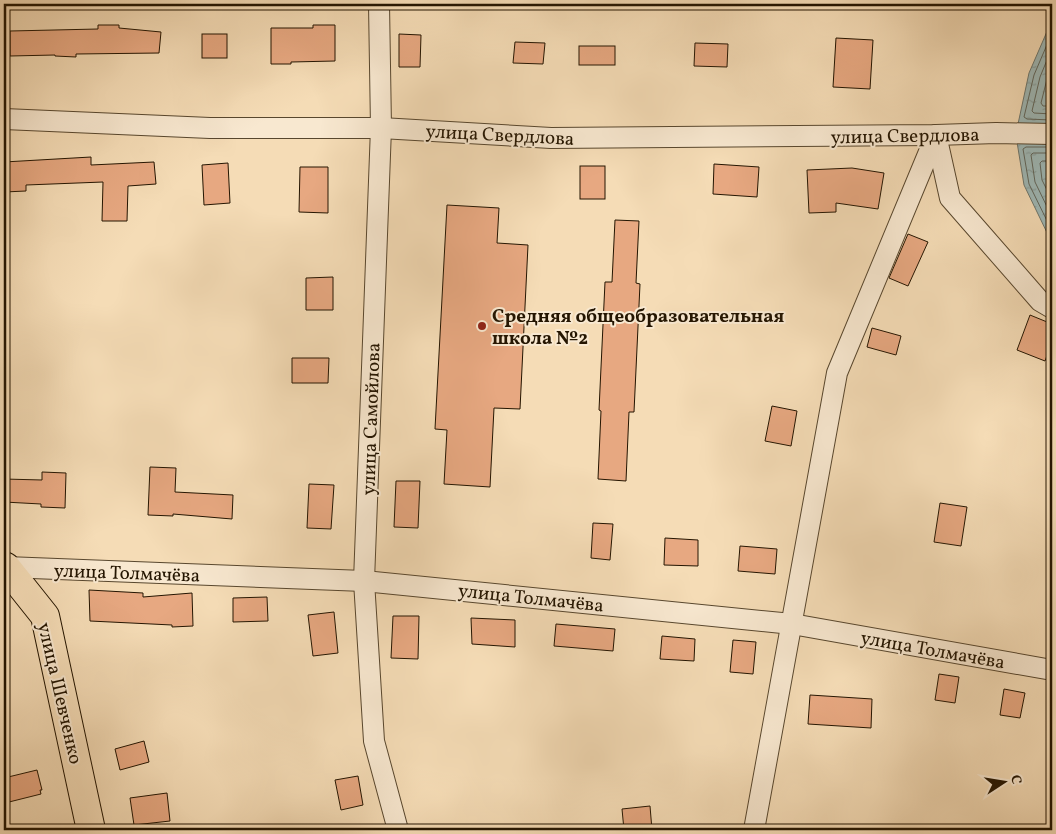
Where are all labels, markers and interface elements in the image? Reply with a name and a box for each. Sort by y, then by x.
street label: улица Свердлова [425,119,575,153]
street label: улица Свердлова [830,123,980,151]
place label: Средняя общеобразовательная школа №2 [492,304,785,352]
marker: Средняя общеобразовательная школа №2 [476,320,488,332]
street label: улица Самойлова [356,342,388,496]
street label: улица Толмачёва [53,558,201,590]
street label: улица Толмачёва [457,578,605,620]
street label: улица Шевченко [30,620,88,767]
street label: улица Толмачёва [858,625,1007,676]
north arrow [978,756,1028,806]
text: С [1005,773,1025,786]

